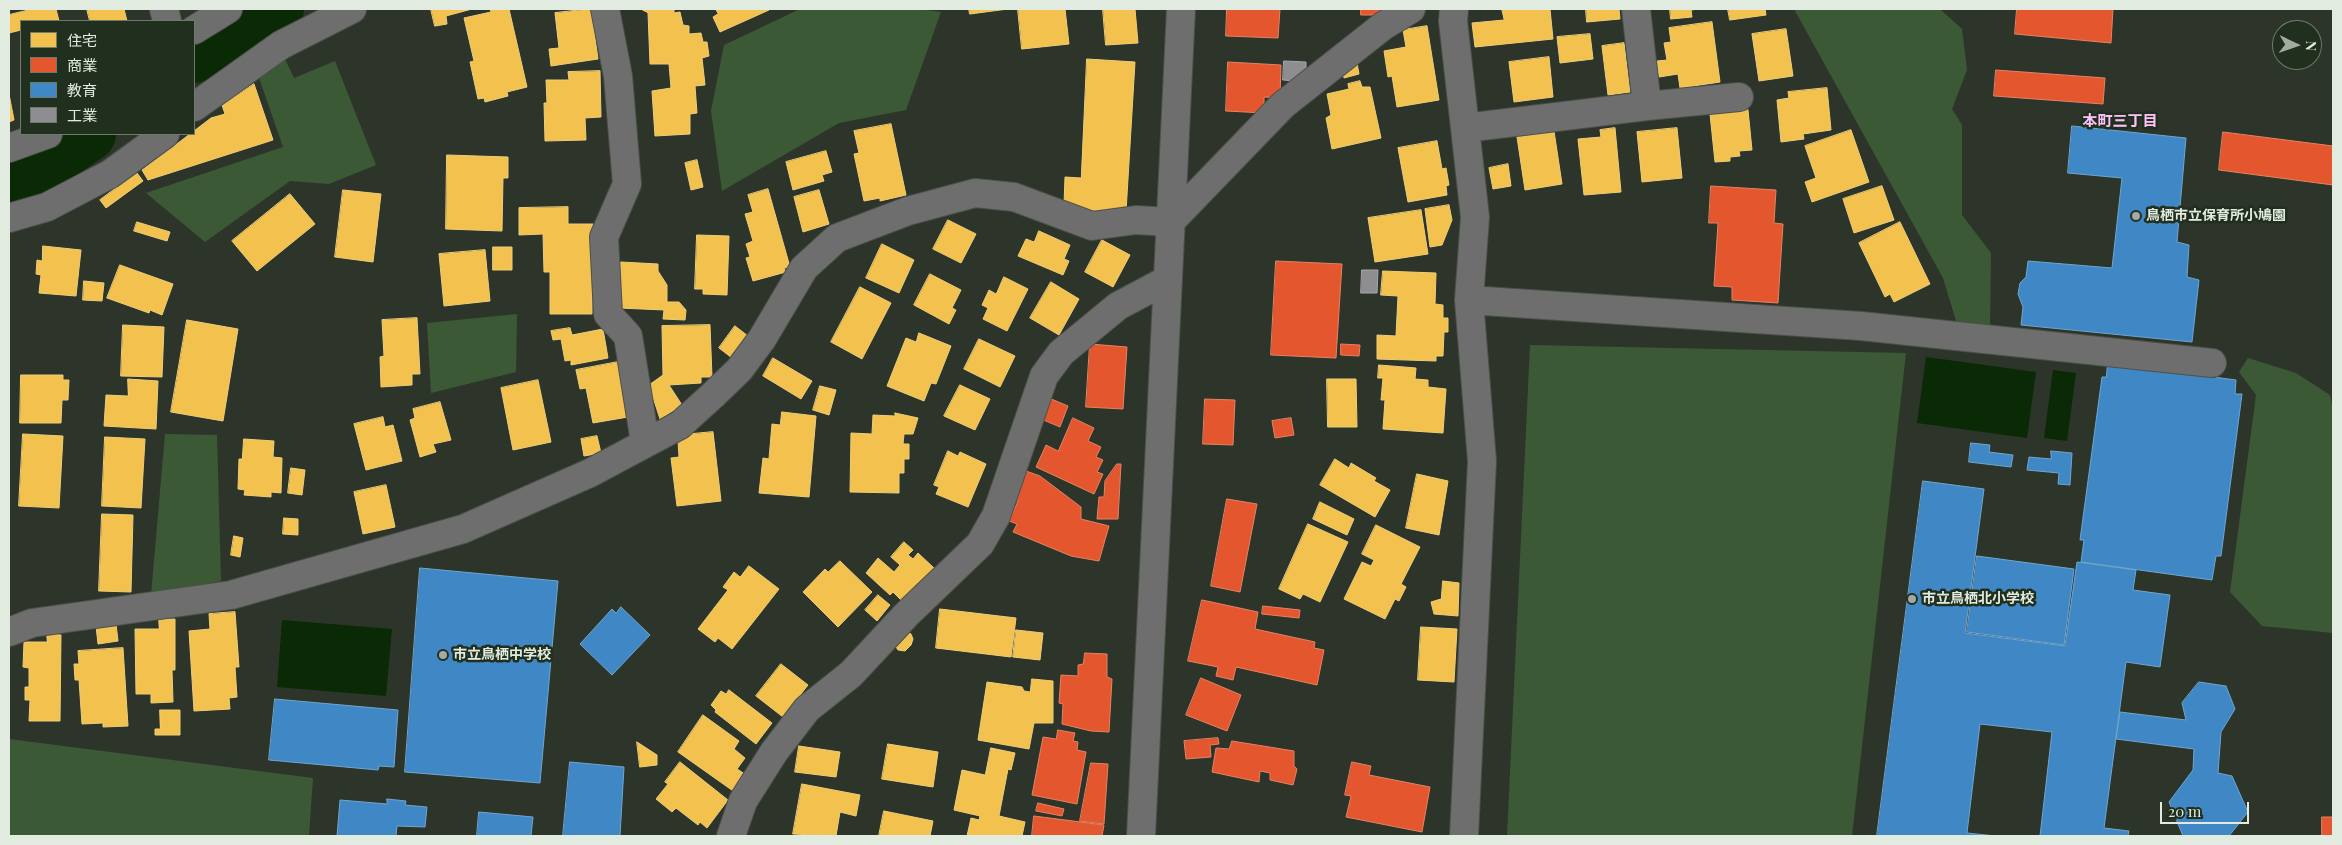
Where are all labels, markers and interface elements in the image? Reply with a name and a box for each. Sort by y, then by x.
legend [20,20,195,135]
north arrow [2272,20,2322,70]
text: 住宅 [67,30,97,50]
text: N [2302,40,2321,51]
text: 商業 [67,55,97,75]
text: 教育 [67,80,97,100]
text: 工業 [67,105,97,125]
district label: 本町三丁目 [2083,112,2157,130]
place label: 鳥栖市立保育所小鳩園 [2146,208,2286,224]
marker: 鳥栖市立保育所小鳩園 [2130,210,2142,222]
place label: 市立鳥栖北小学校 [1922,591,2034,607]
marker: 市立鳥栖北小学校 [1906,593,1918,605]
place label: 市立鳥栖中学校 [453,647,551,663]
marker: 市立鳥栖中学校 [437,649,449,661]
scale bar [2162,792,2251,824]
text: 20 m [2168,801,2201,821]

